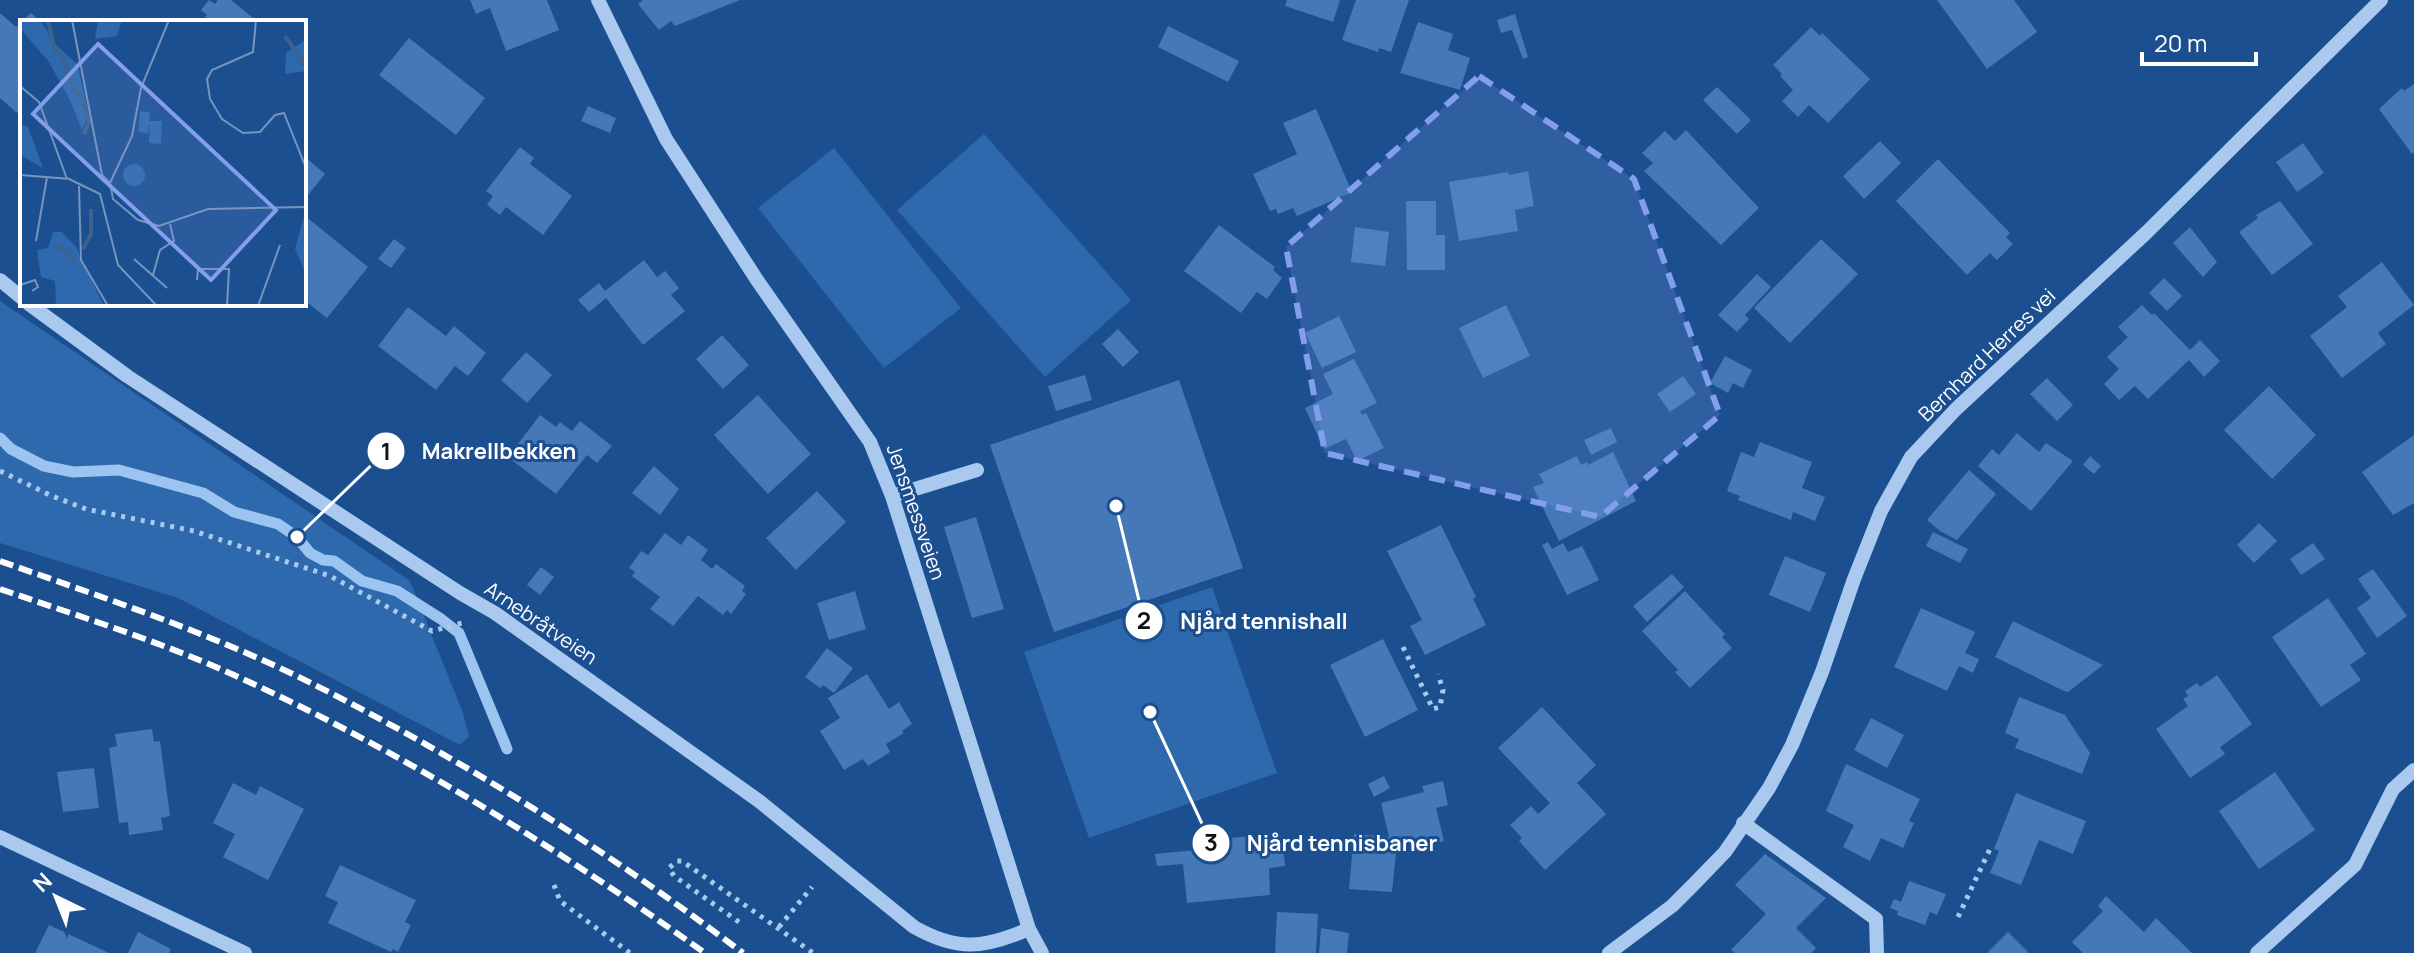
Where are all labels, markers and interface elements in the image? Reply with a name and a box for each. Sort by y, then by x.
scale bar [2142,16,2256,66]
inset map [20,20,306,306]
text: 20 m [2154,26,2207,59]
street label: Bernhard Herres vei [1912,282,2061,427]
callout: Makrellbekken [366,428,592,474]
text: 1 [381,434,391,467]
text: Makrellbekken [422,436,576,466]
street label: Jensmessveien [881,440,952,583]
street label: Arnebråtveien [480,575,603,670]
callout: Njård tennishall [1124,598,1364,644]
text: 2 [1137,603,1151,636]
text: Njård tennishall [1180,606,1348,636]
callout: Njård tennisbaner [1191,820,1453,866]
text: 3 [1204,825,1218,858]
text: Njård tennisbaner [1247,828,1438,858]
north arrow [16,857,96,937]
text: N [26,866,58,899]

